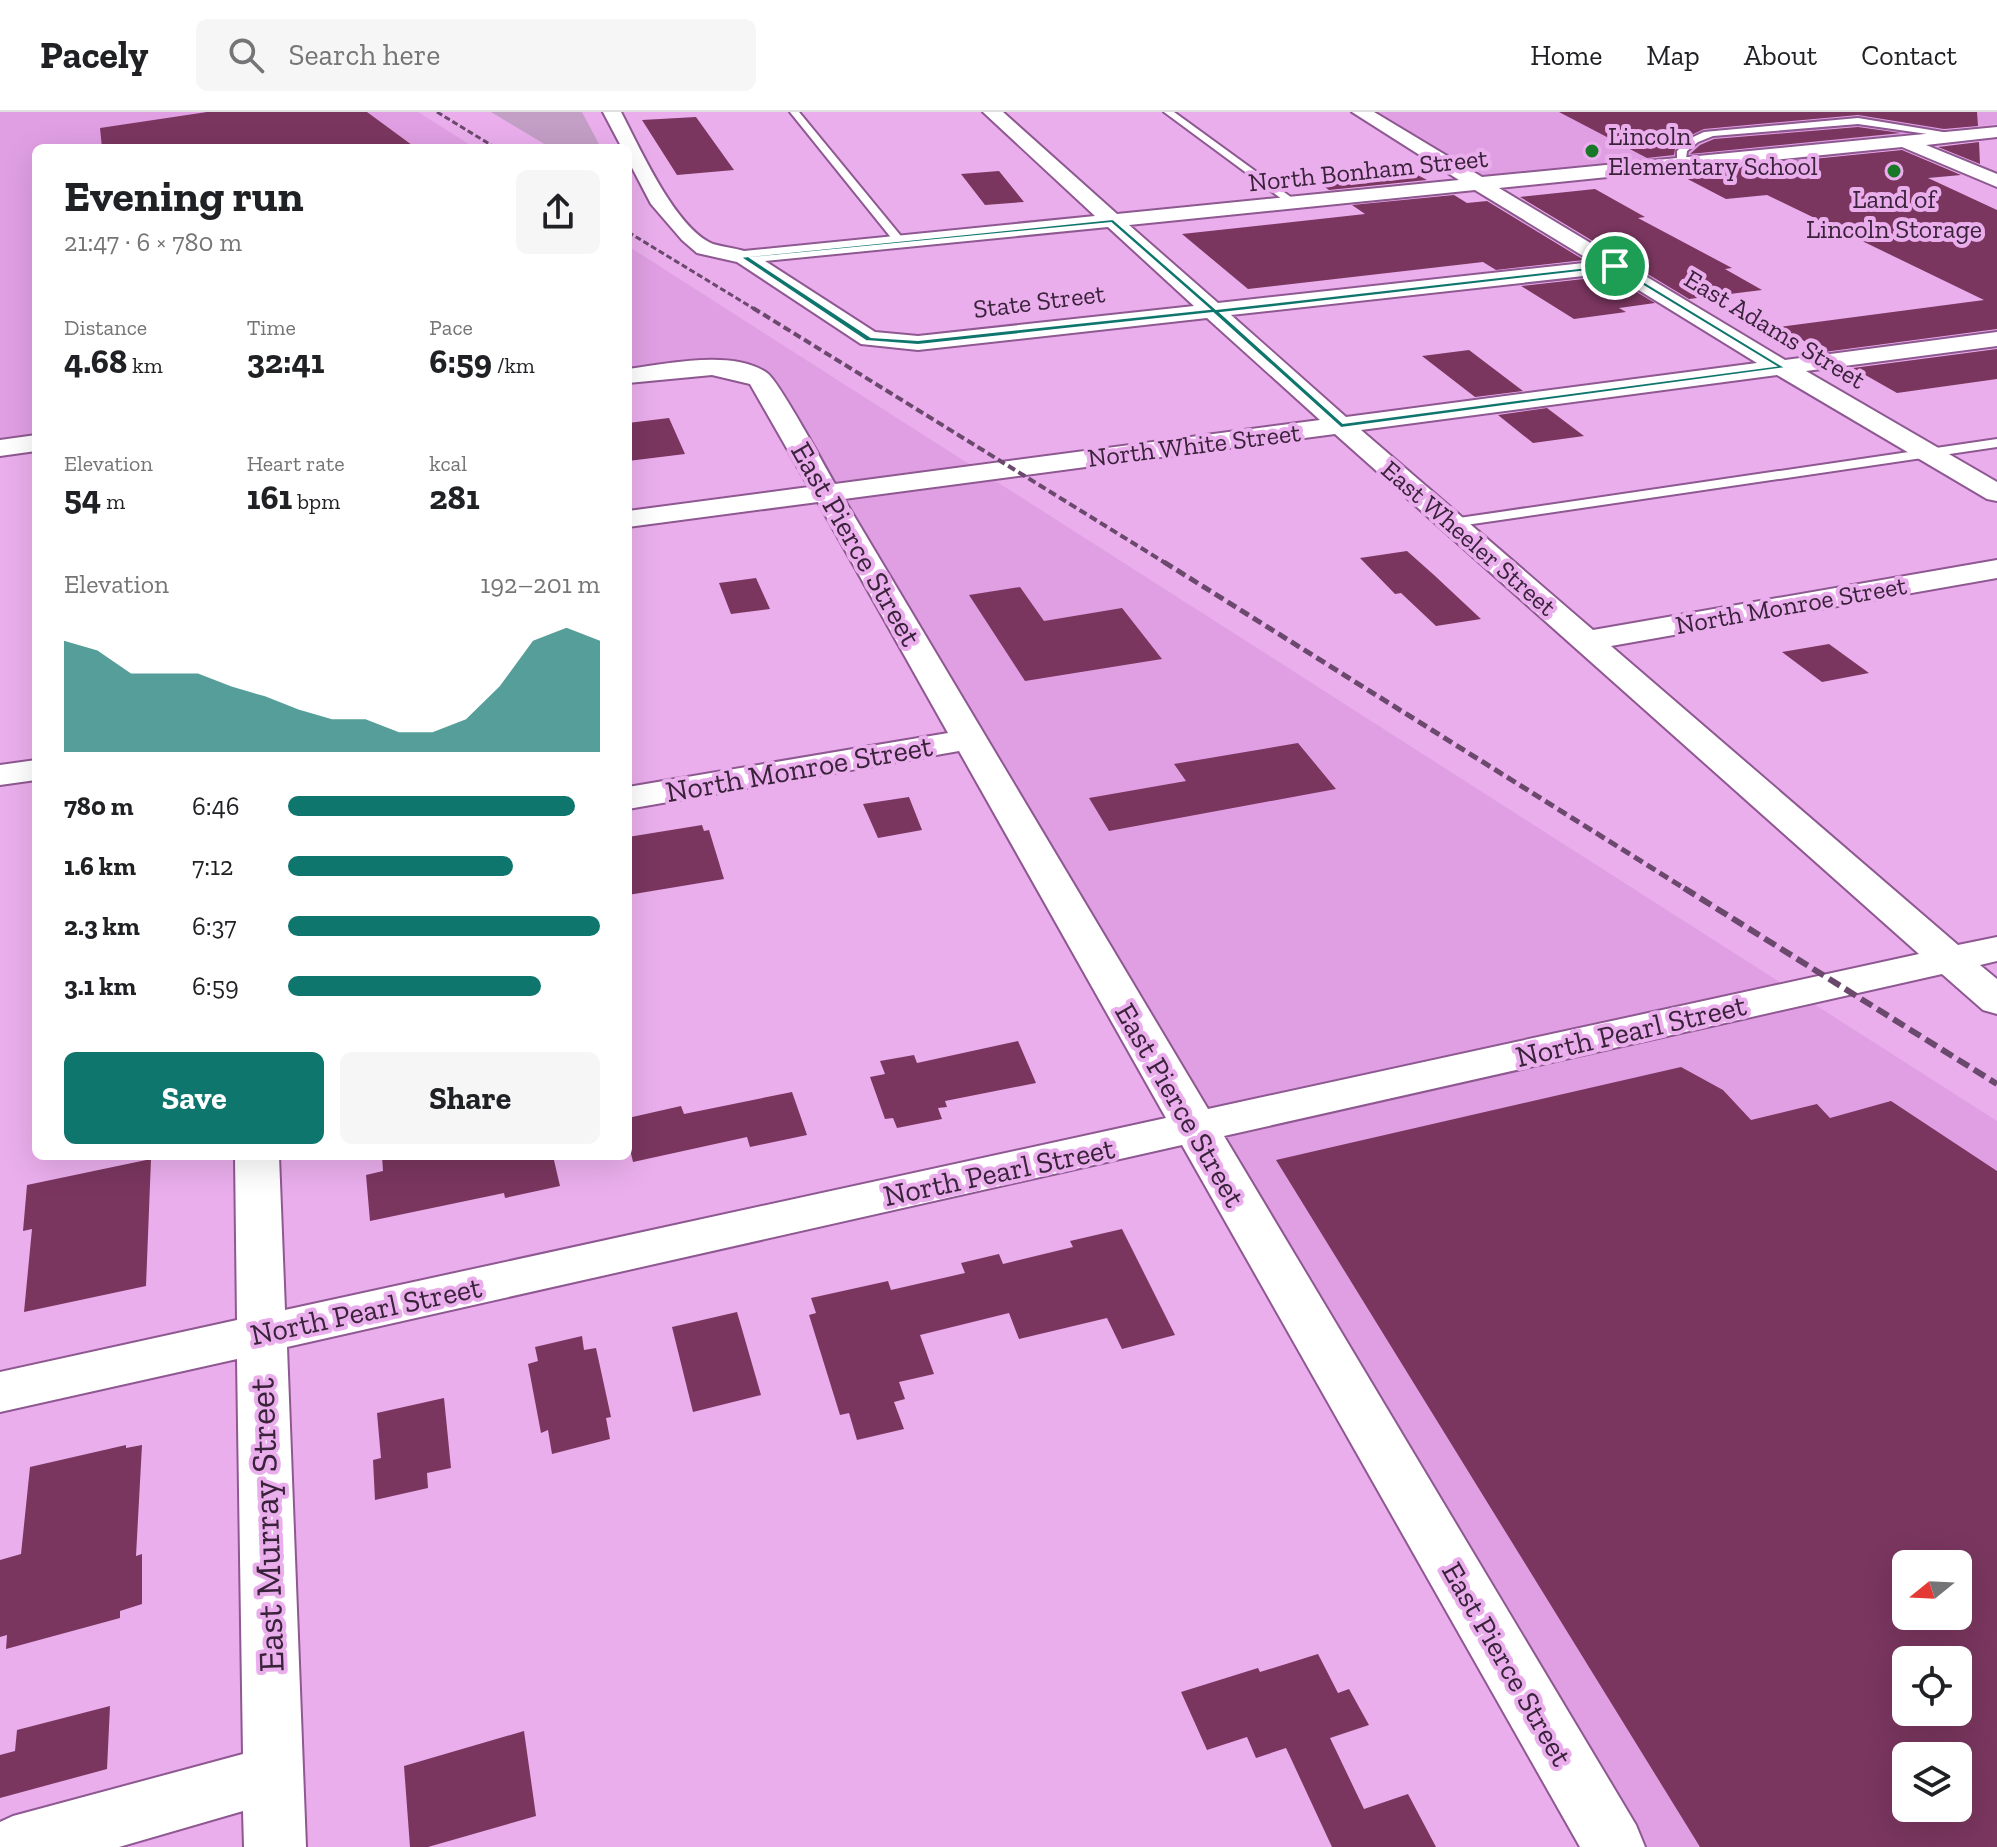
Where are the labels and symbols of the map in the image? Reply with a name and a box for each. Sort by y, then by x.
place label: Lincoln Elementary School [1608,120,1818,182]
street label: North Bonham Street [1247,141,1490,198]
marker: Lincoln Elementary School [1583,142,1601,160]
marker: Land of Lincoln Storage [1885,162,1903,180]
place label: Land of Lincoln Storage [1806,183,1982,245]
pin [1581,232,1649,300]
street label: East Adams Street [1679,262,1872,396]
street label: State Street [971,277,1107,325]
street label: North White Street [1086,416,1303,474]
street label: East Pierce Street [783,436,929,652]
street label: East Wheeler Street [1375,453,1563,623]
street label: North Monroe Street [1673,569,1909,641]
street label: North Monroe Street [663,728,935,810]
street label: North Pearl Street [1512,987,1750,1075]
street label: East Pierce Street [1107,997,1253,1213]
street label: North Pearl Street [880,1130,1118,1214]
street label: North Pearl Street [247,1269,485,1353]
street label: East Murray Street [239,1376,293,1673]
north arrow [1892,1550,1972,1630]
street label: East Pierce Street [1434,1556,1580,1772]

